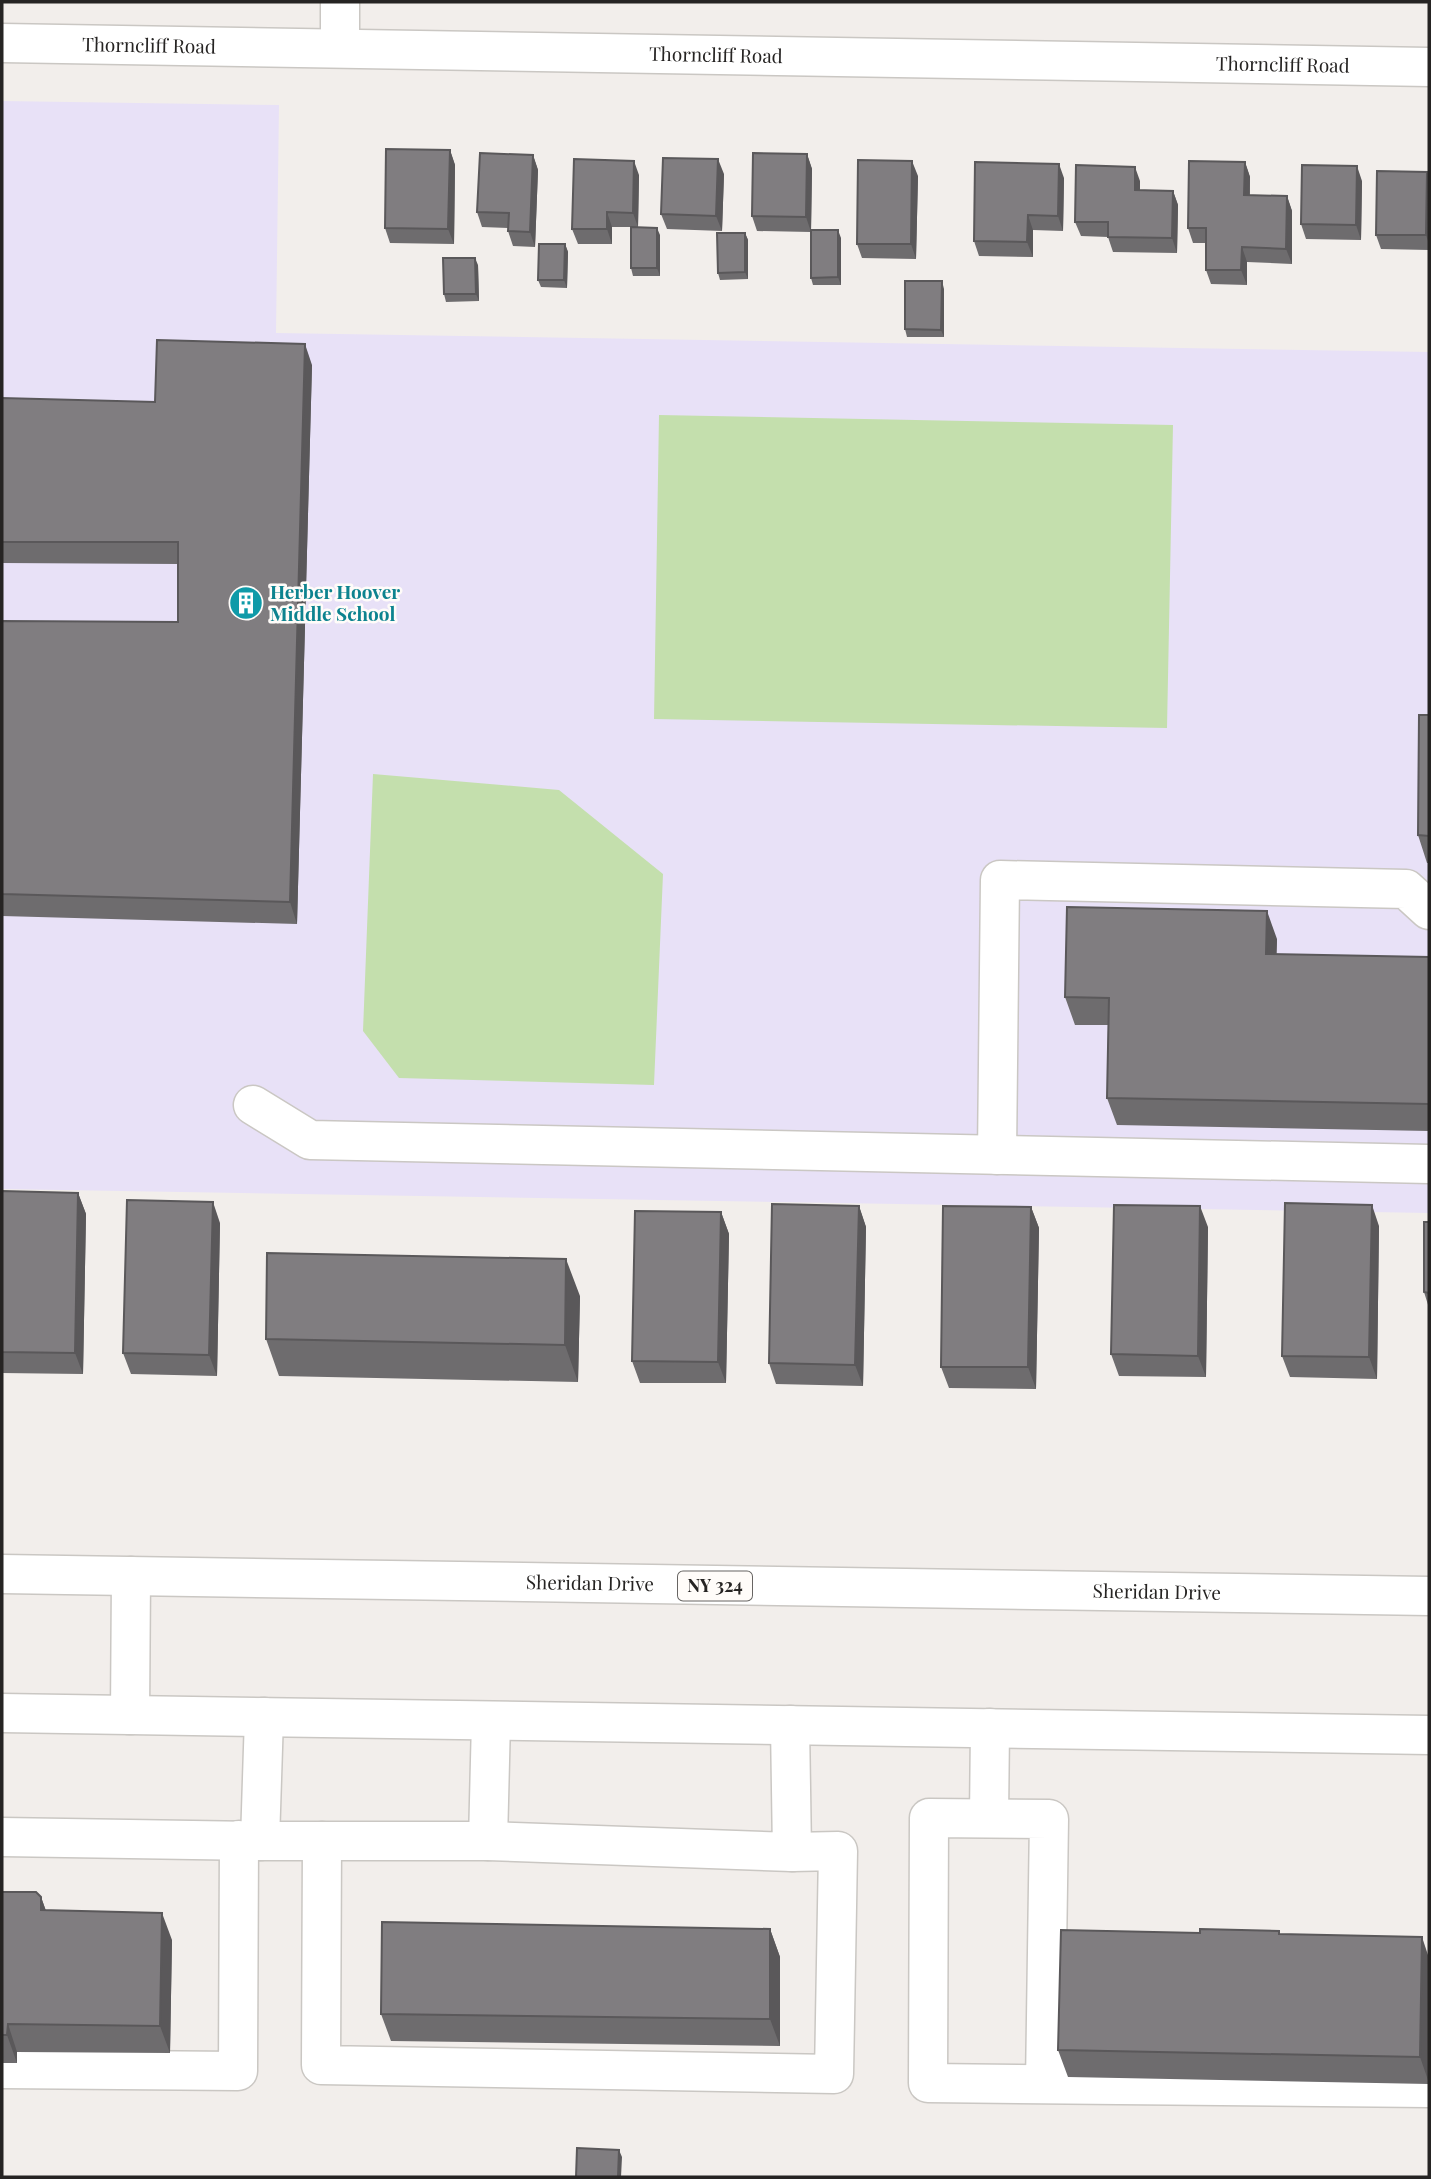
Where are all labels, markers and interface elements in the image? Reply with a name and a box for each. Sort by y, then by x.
street label: Thorncliff Road [82,30,216,59]
street label: Thorncliff Road [649,40,783,68]
street label: Thorncliff Road [1216,49,1350,78]
place label: Herber Hoover Middle School [270,578,400,626]
building icon: Herber Hoover Middle School [227,584,265,622]
street label: Sheridan Drive [526,1568,654,1596]
road number: NY 324 [678,1572,752,1601]
street label: Sheridan Drive [1093,1577,1221,1605]

